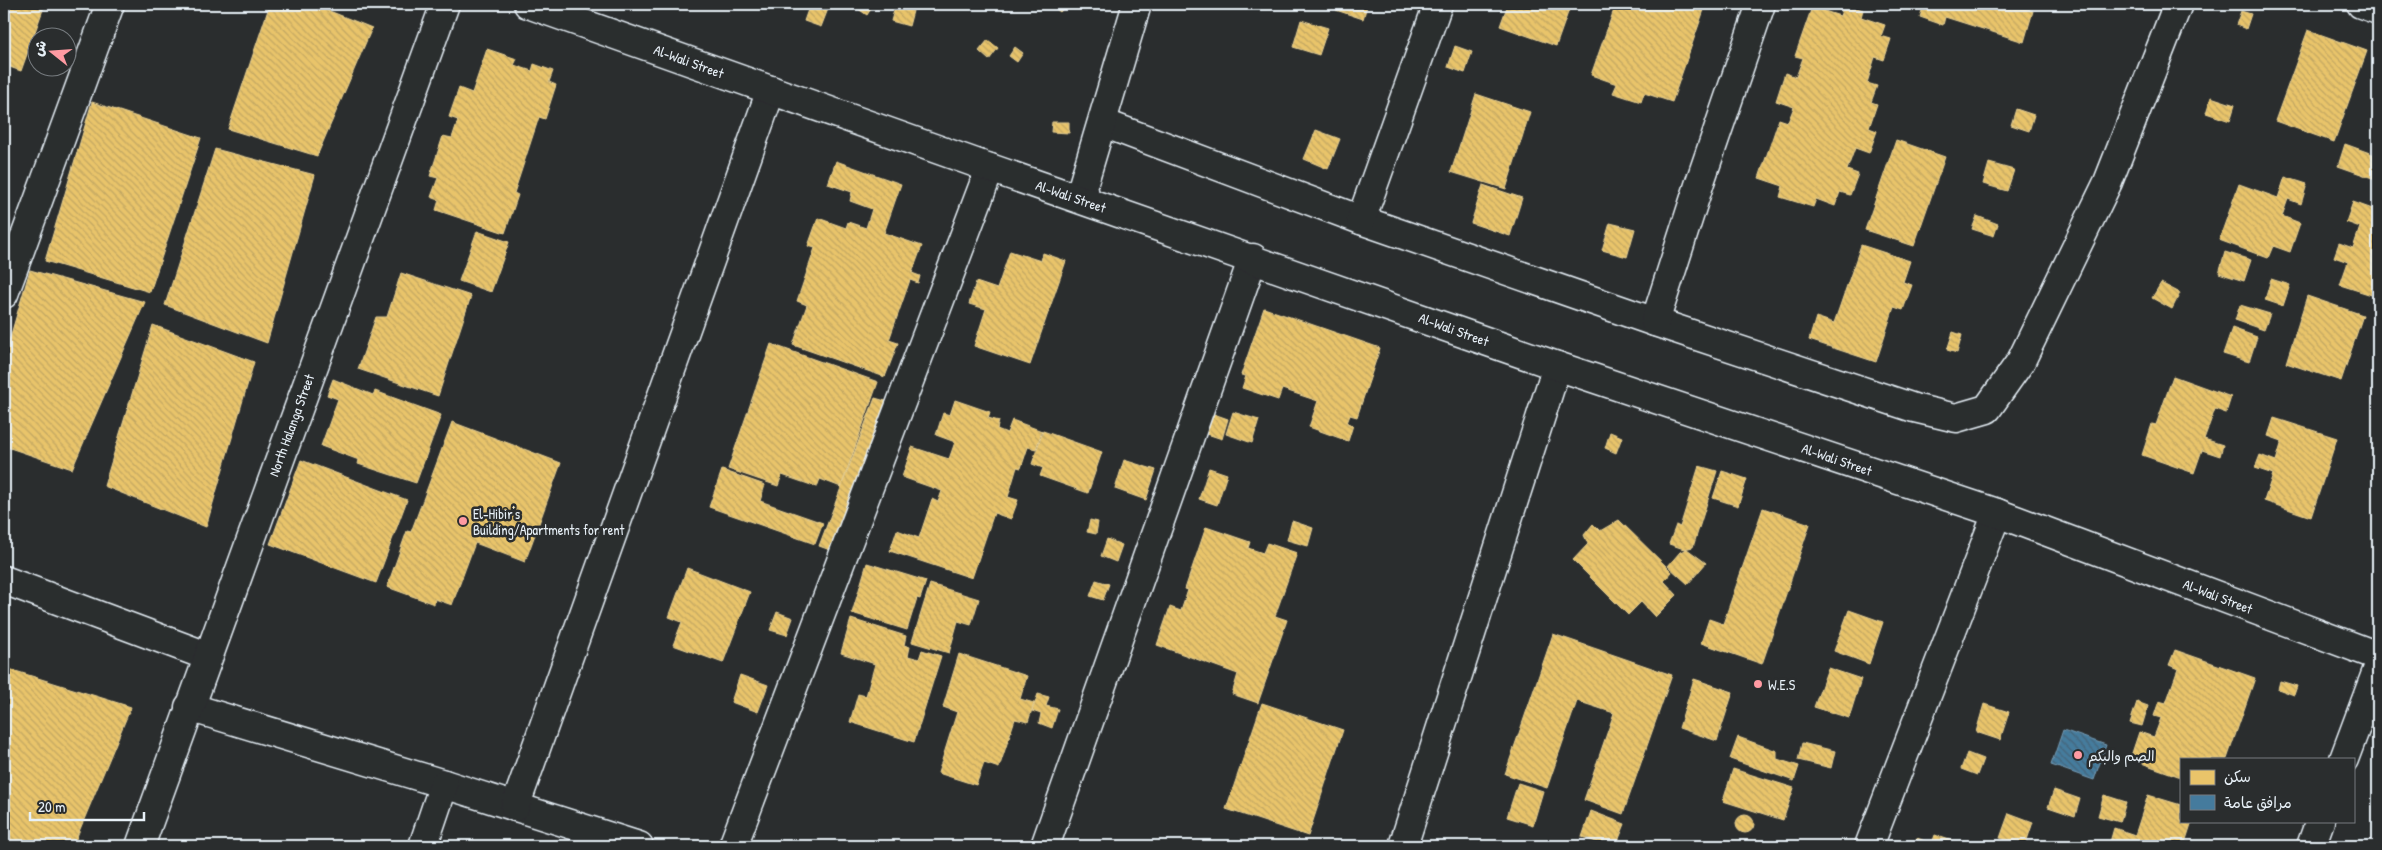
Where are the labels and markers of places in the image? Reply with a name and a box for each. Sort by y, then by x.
place label: El-Hibir's Building/Apartments for rent [473,504,625,540]
marker: El-Hibir's Building/Apartments for rent [457,515,469,527]
place label: W.E.S [1768,675,1796,694]
marker: W.E.S [1752,678,1764,690]
place label: الصم والبكم [2088,746,2155,767]
marker: الصم والبكم [2072,749,2084,761]

